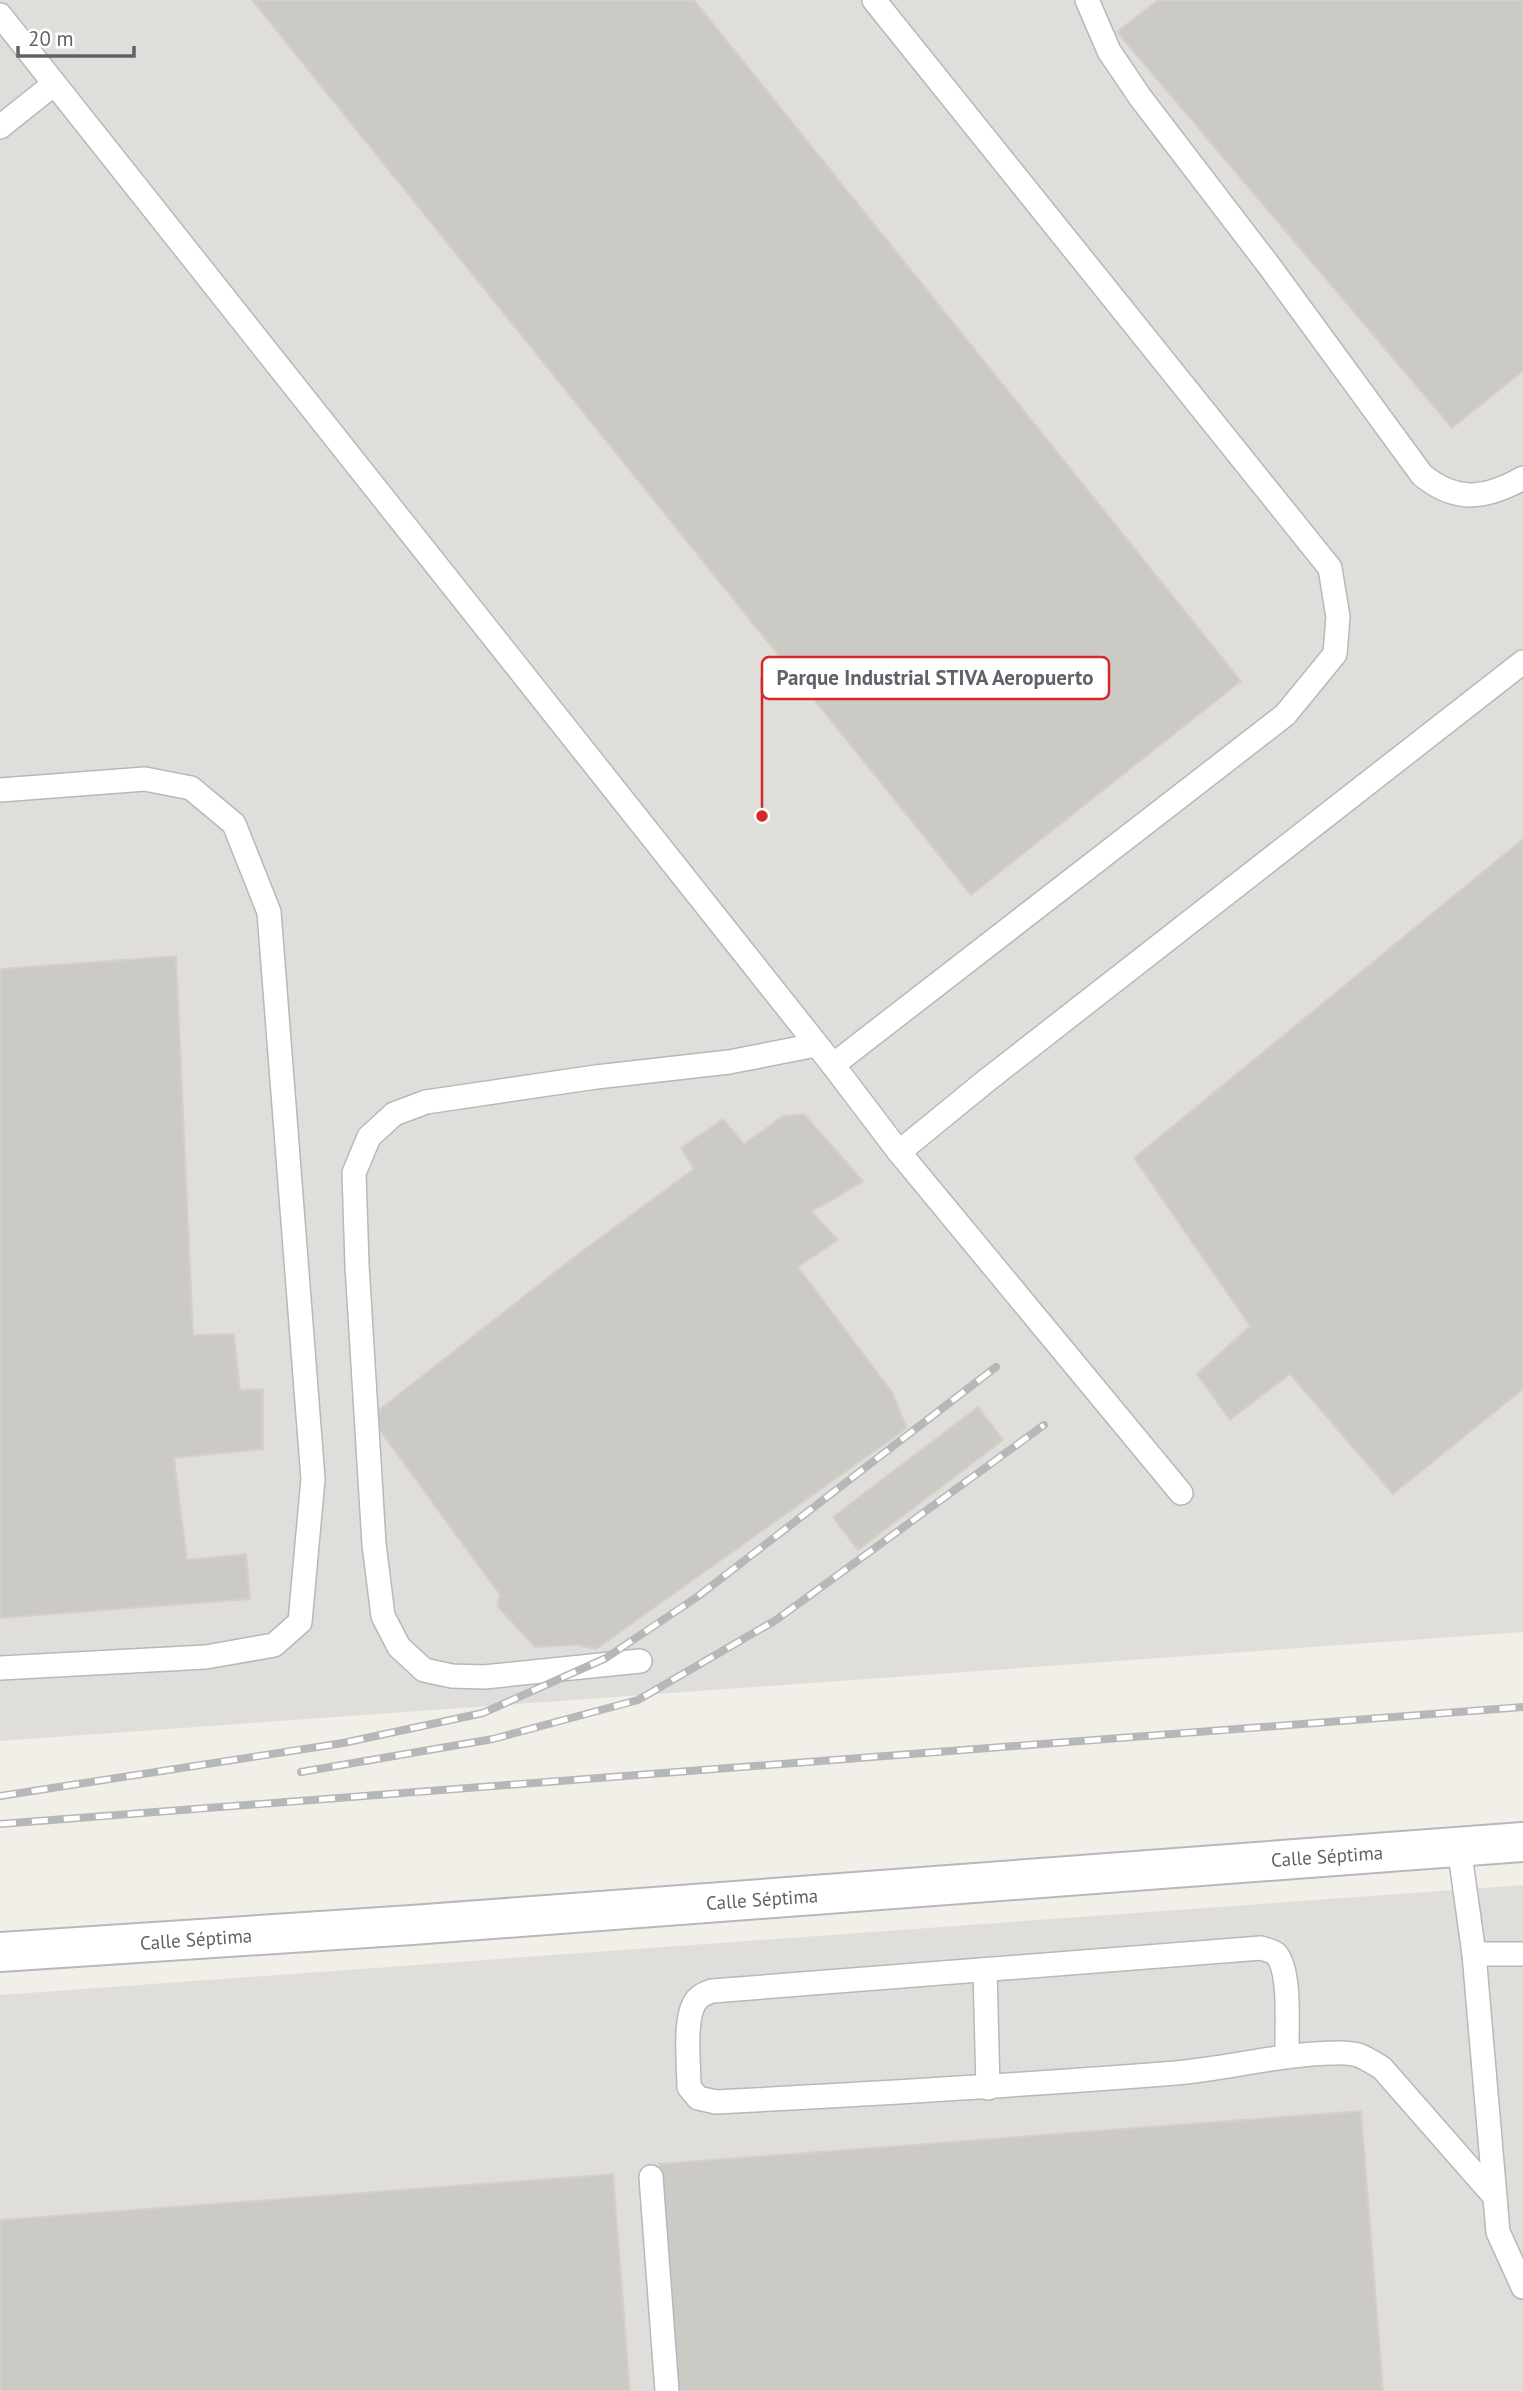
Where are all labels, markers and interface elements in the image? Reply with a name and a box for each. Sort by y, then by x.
scale bar [18,14,133,58]
text: 20 m [28,25,74,52]
callout: Parque Industrial STIVA Aeropuerto [762,657,1109,699]
text: Parque Industrial STIVA Aeropuerto [777,664,1093,691]
street label: Calle Séptima [1270,1840,1384,1872]
street label: Calle Séptima [705,1883,819,1915]
street label: Calle Séptima [139,1923,253,1955]

